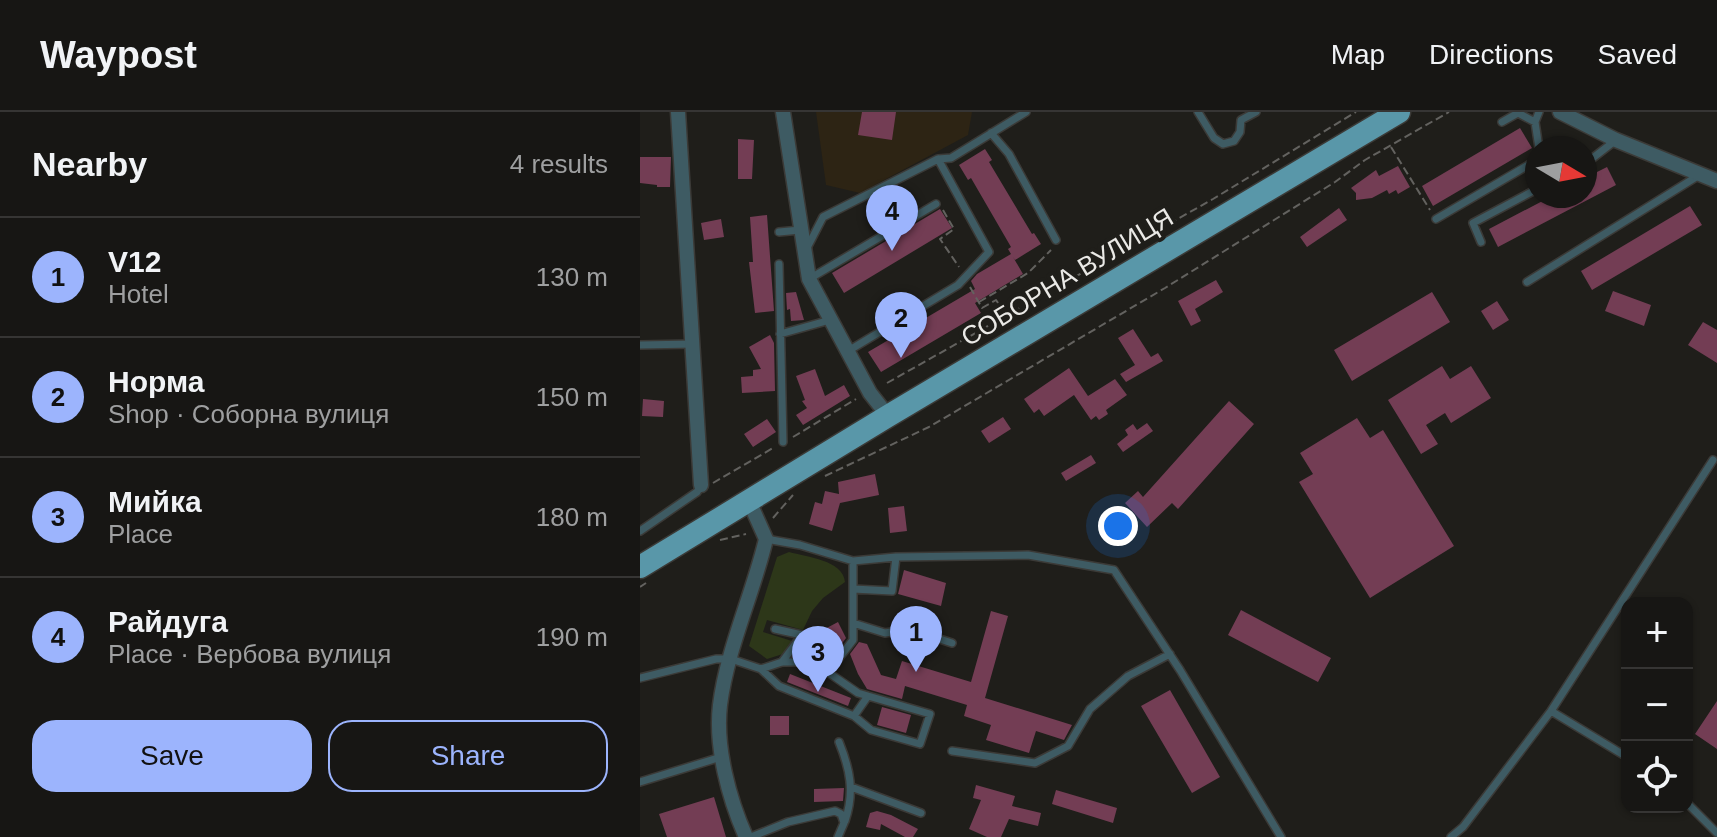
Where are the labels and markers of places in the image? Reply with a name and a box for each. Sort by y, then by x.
pin: 4 [866,185,918,251]
pin: 2 [875,292,927,358]
pin: 1 [890,606,942,672]
pin: 3 [792,626,844,692]

